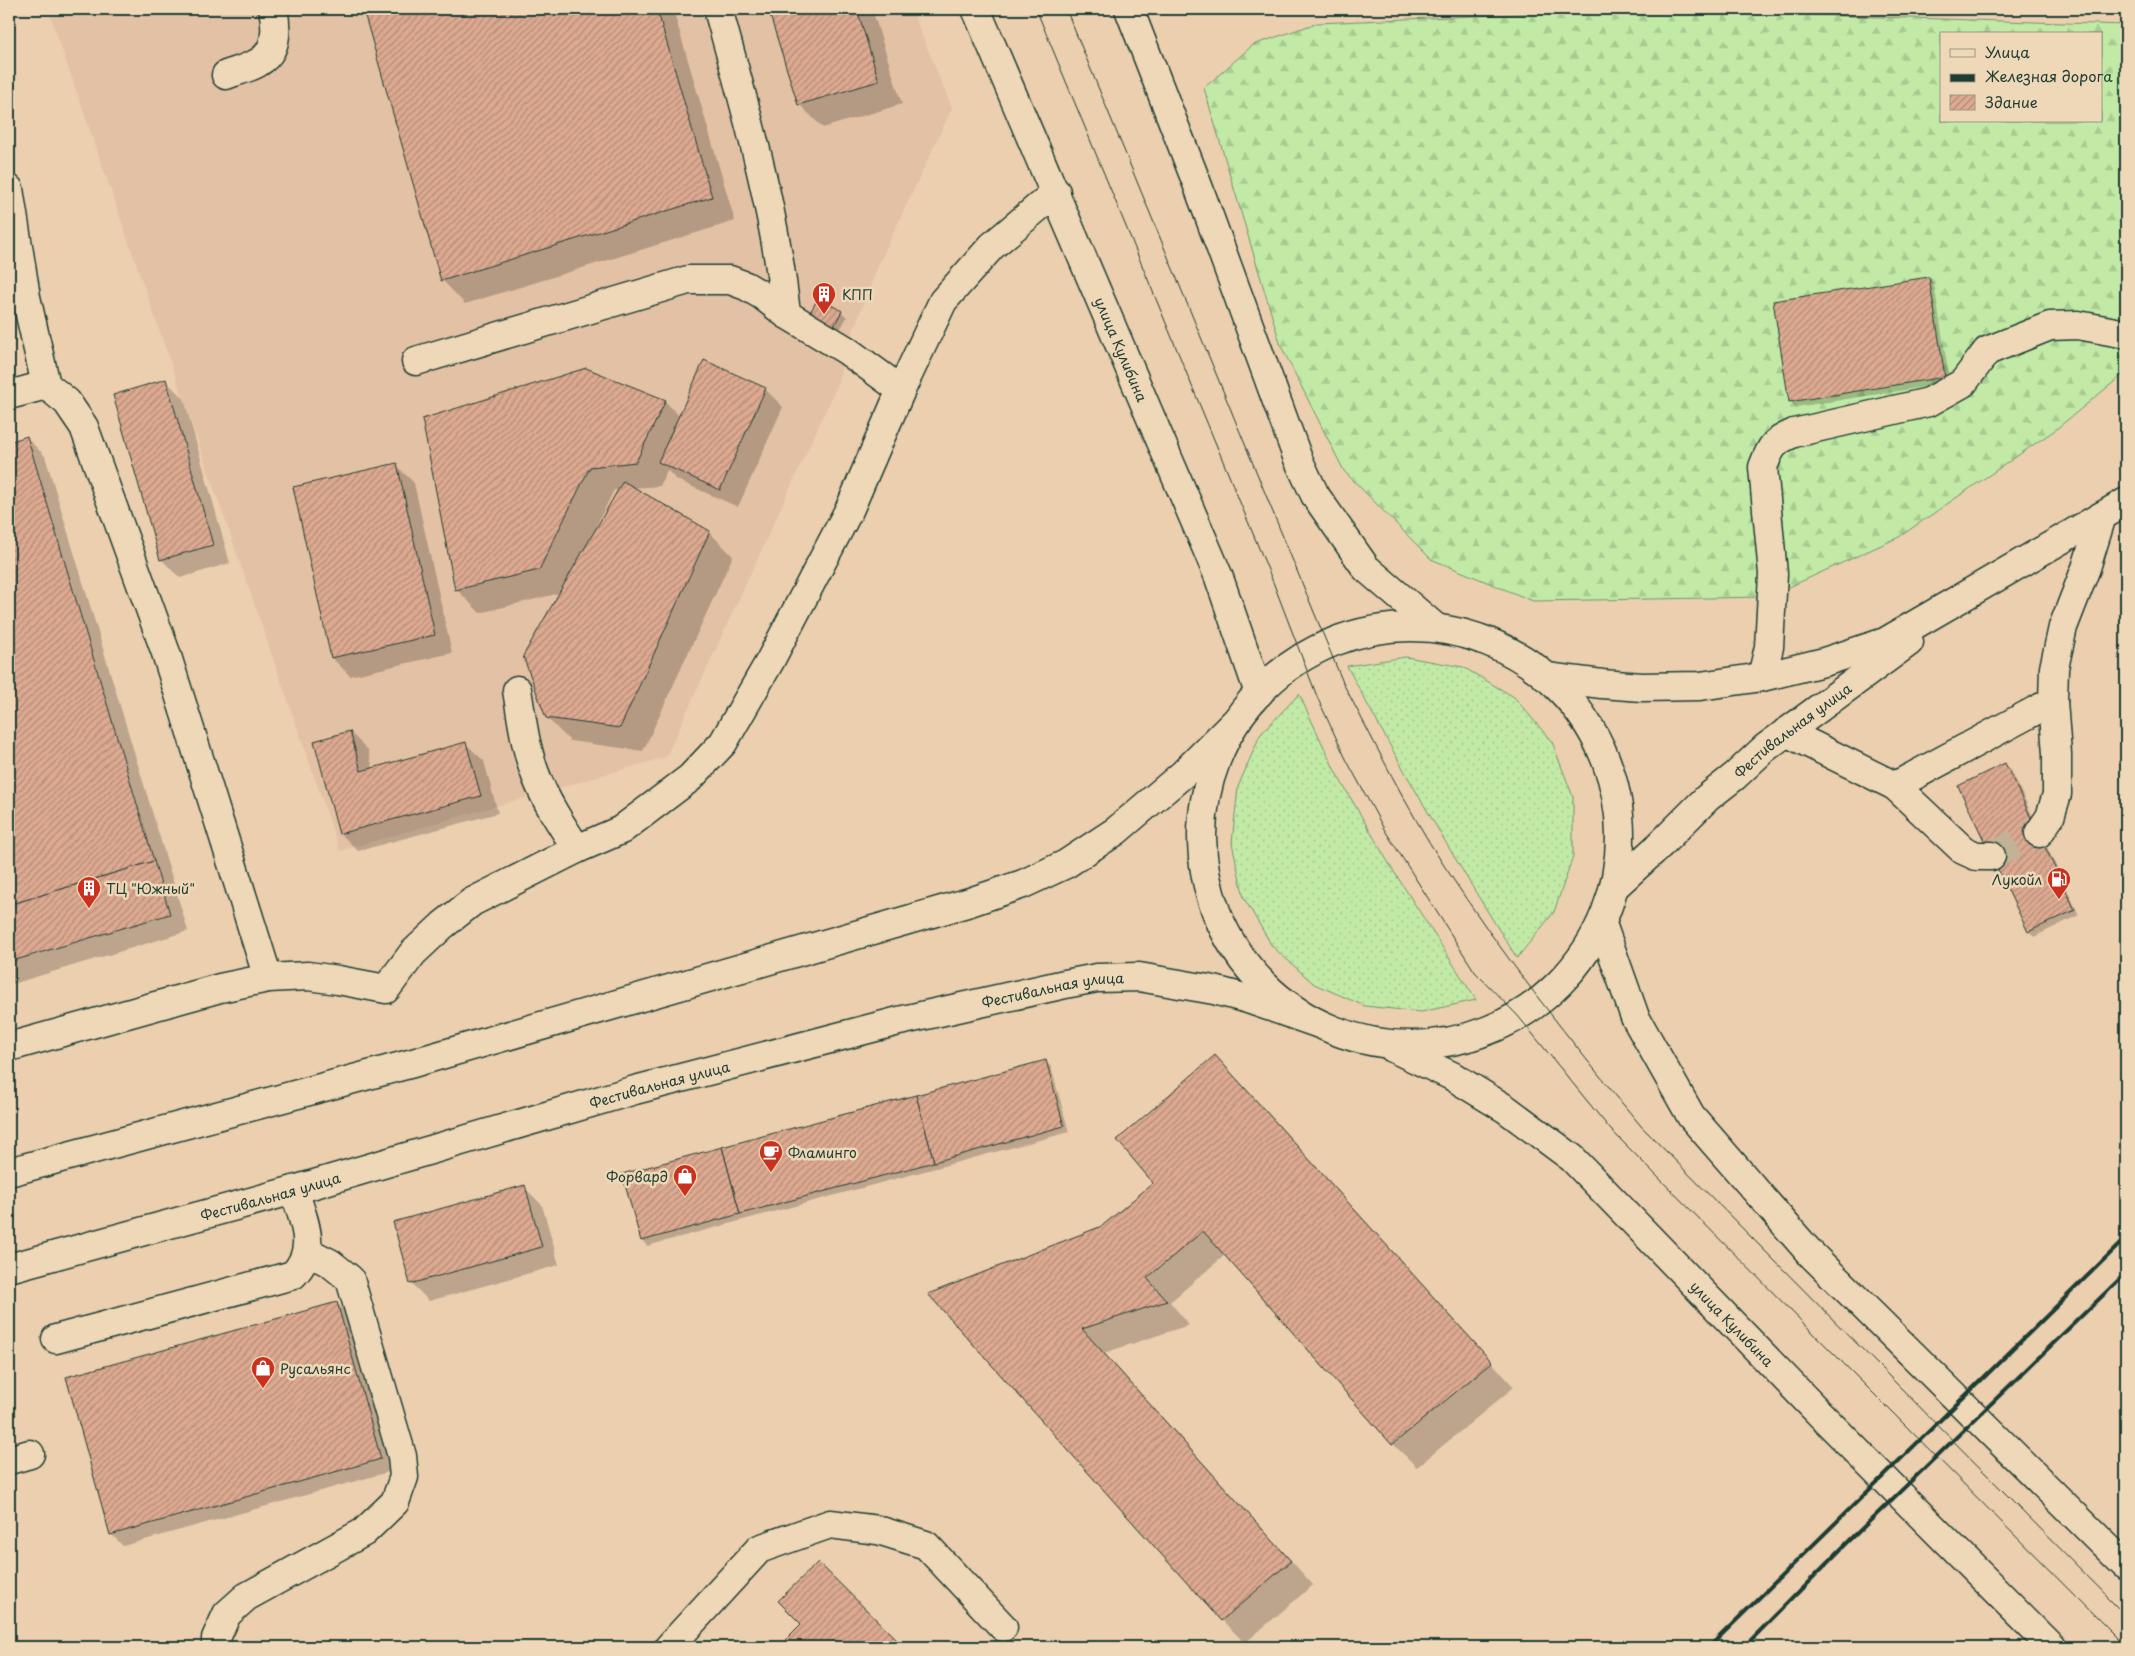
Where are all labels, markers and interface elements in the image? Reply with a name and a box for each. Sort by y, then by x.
legend [1940,32,2102,122]
text: Улица [1985,40,2030,63]
text: Железная дорога [1985,64,2113,87]
text: Здание [1985,90,2038,113]
building icon: КПП [811,281,837,315]
place label: КПП [842,284,873,305]
street label: улица Кулибина [1090,294,1153,405]
street label: Фестивальная улица [1729,677,1856,783]
fuel station icon: Лукойл [2046,866,2072,900]
place label: Лукойл [1992,869,2042,890]
building icon: ТЦ "Южный" [76,875,102,909]
place label: ТЦ "Южный" [106,878,195,899]
street label: Фестивальная улица [980,967,1124,1013]
street label: Фестивальная улица [587,1055,732,1113]
cafe icon: Фламинго [758,1139,784,1173]
place label: Фламинго [788,1142,857,1163]
shop icon: Форвард [672,1163,698,1197]
street label: Фестивальная улица [198,1166,343,1226]
place label: Форвард [606,1166,668,1187]
street label: улица Кулибина [1686,1276,1779,1371]
shop icon: Русальянс [250,1355,276,1389]
place label: Русальянс [280,1358,351,1379]

